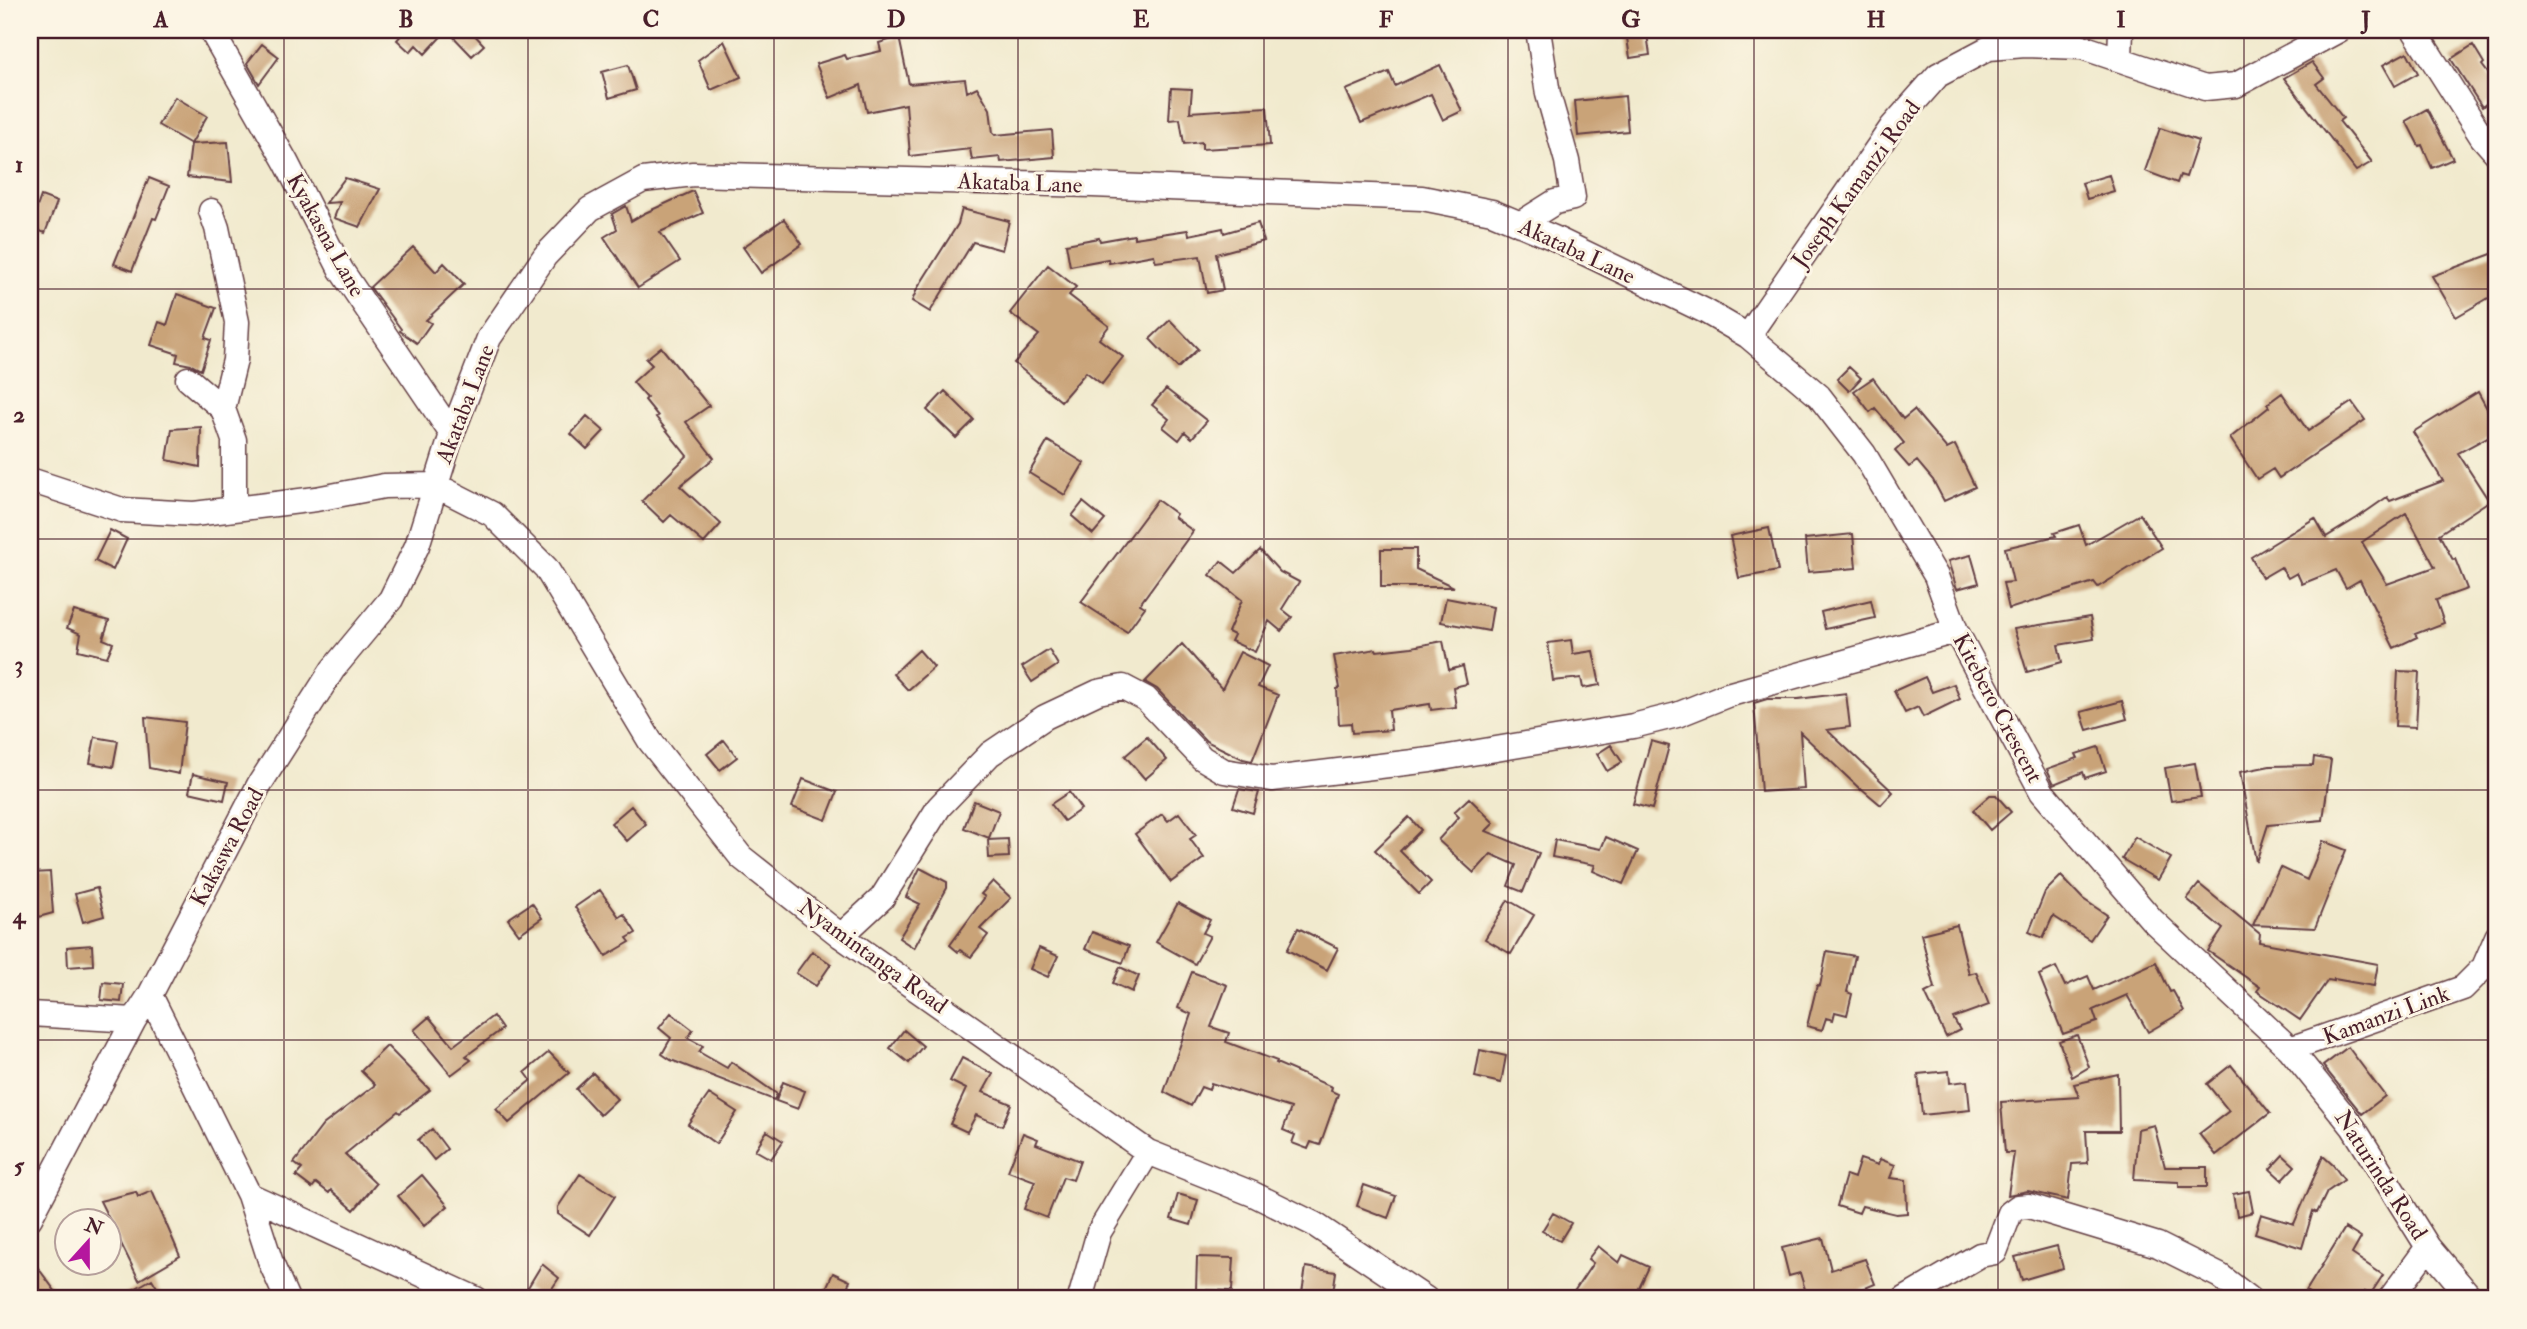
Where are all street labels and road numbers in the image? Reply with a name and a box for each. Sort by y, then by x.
street label: Joseph Kamanzi Road [1785,94,1928,275]
street label: Akataba Lane [956,166,1083,200]
street label: Kyakasna Lane [280,168,372,302]
street label: Akataba Lane [1513,211,1640,291]
street label: Akataba Lane [429,340,501,468]
street label: Kitebero Crescent [1946,628,2050,788]
street label: Kakaswa Road [184,783,270,911]
street label: Nyamintanga Road [793,892,953,1020]
street label: Kamanzi Link [2319,979,2453,1051]
street label: Naturinda Road [2328,1105,2434,1245]

